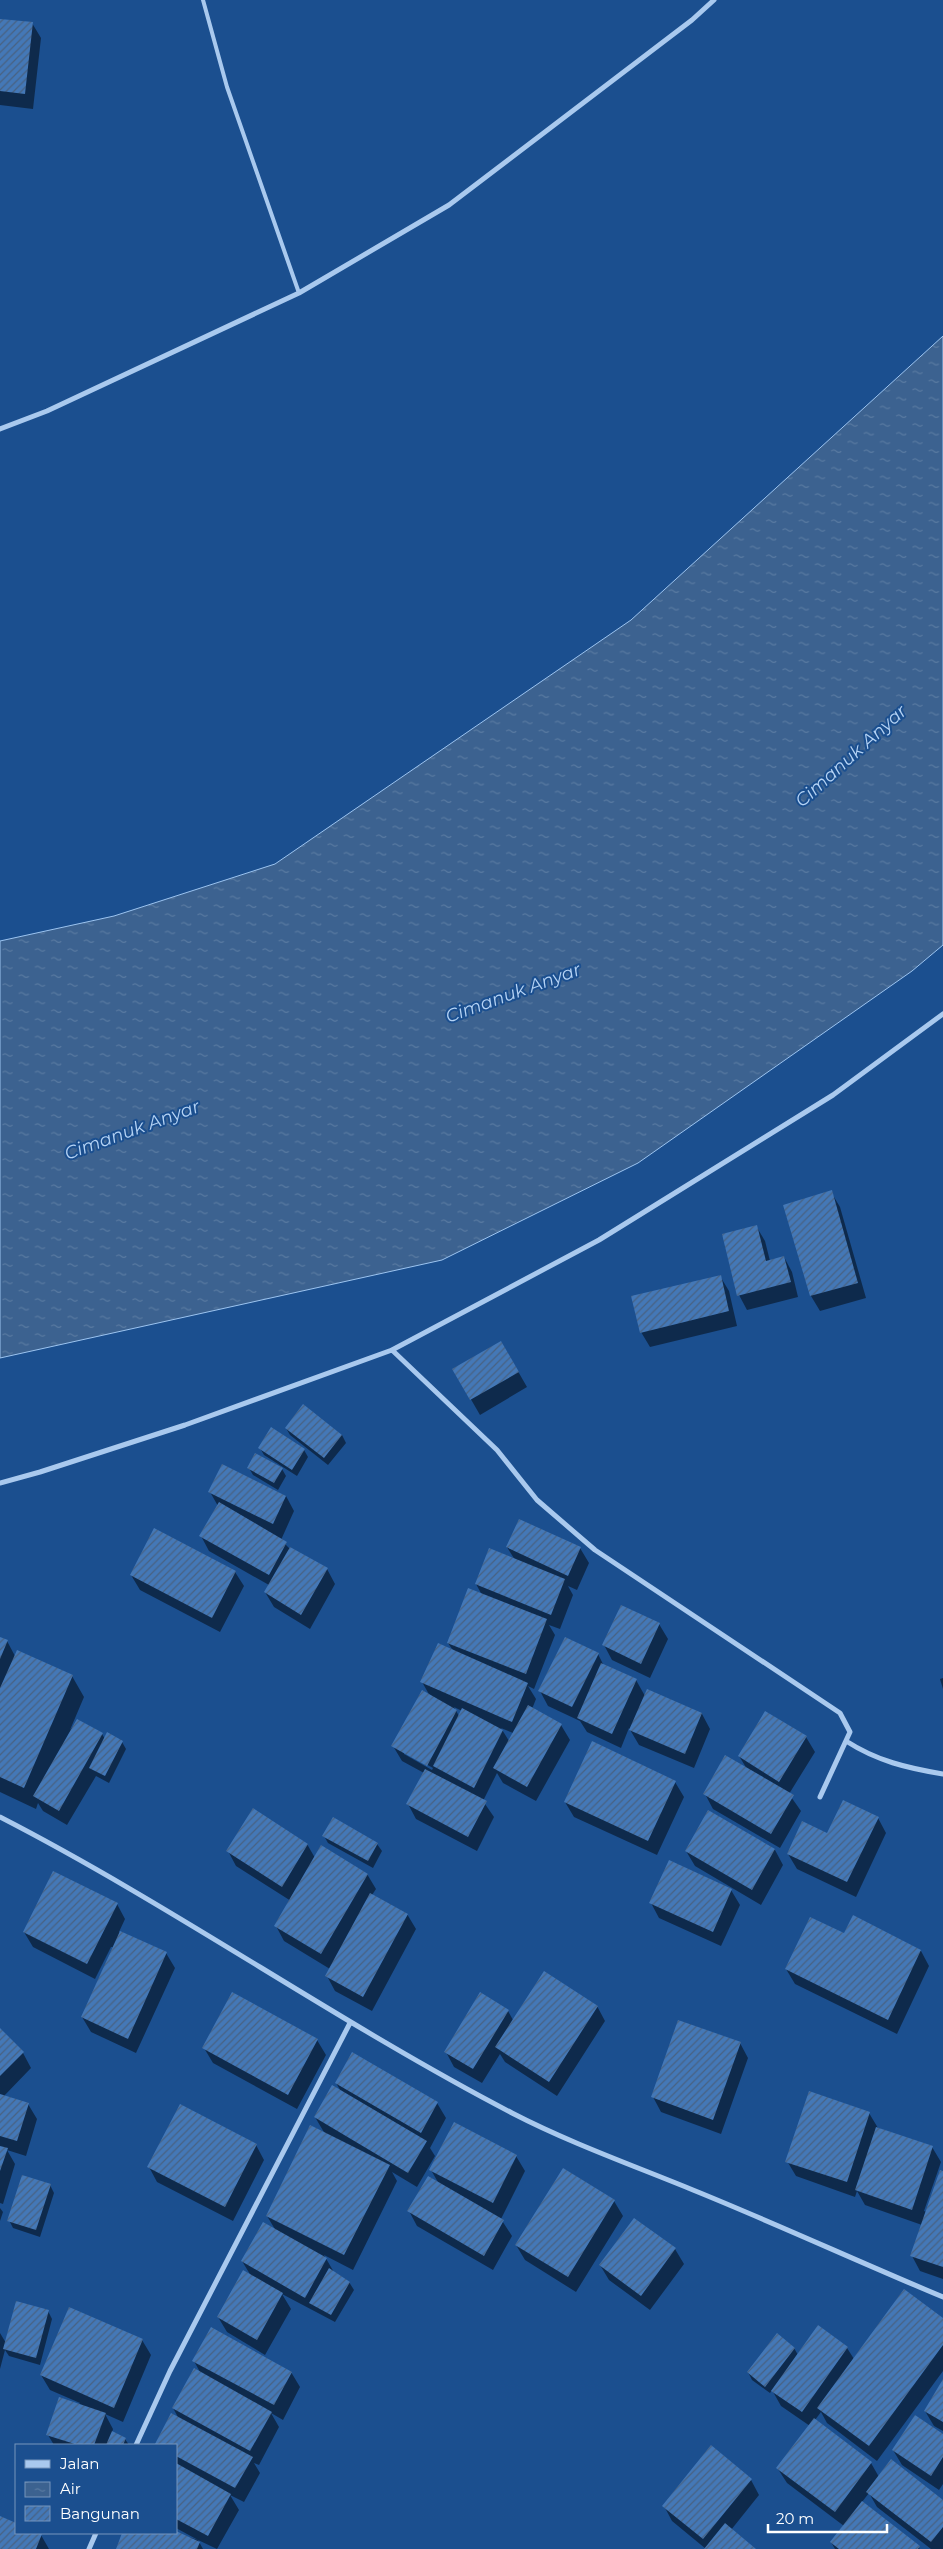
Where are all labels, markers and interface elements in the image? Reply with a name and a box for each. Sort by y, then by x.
water label: Cimanuk Anyar [791,700,912,812]
water label: Cimanuk Anyar [442,958,584,1028]
water label: Cimanuk Anyar [61,1095,203,1165]
legend [15,2444,178,2534]
text: Jalan [59,2454,99,2473]
text: Air [60,2479,81,2498]
scale bar [768,2502,887,2534]
text: Bangunan [60,2504,140,2523]
text: 20 m [776,2509,814,2528]

